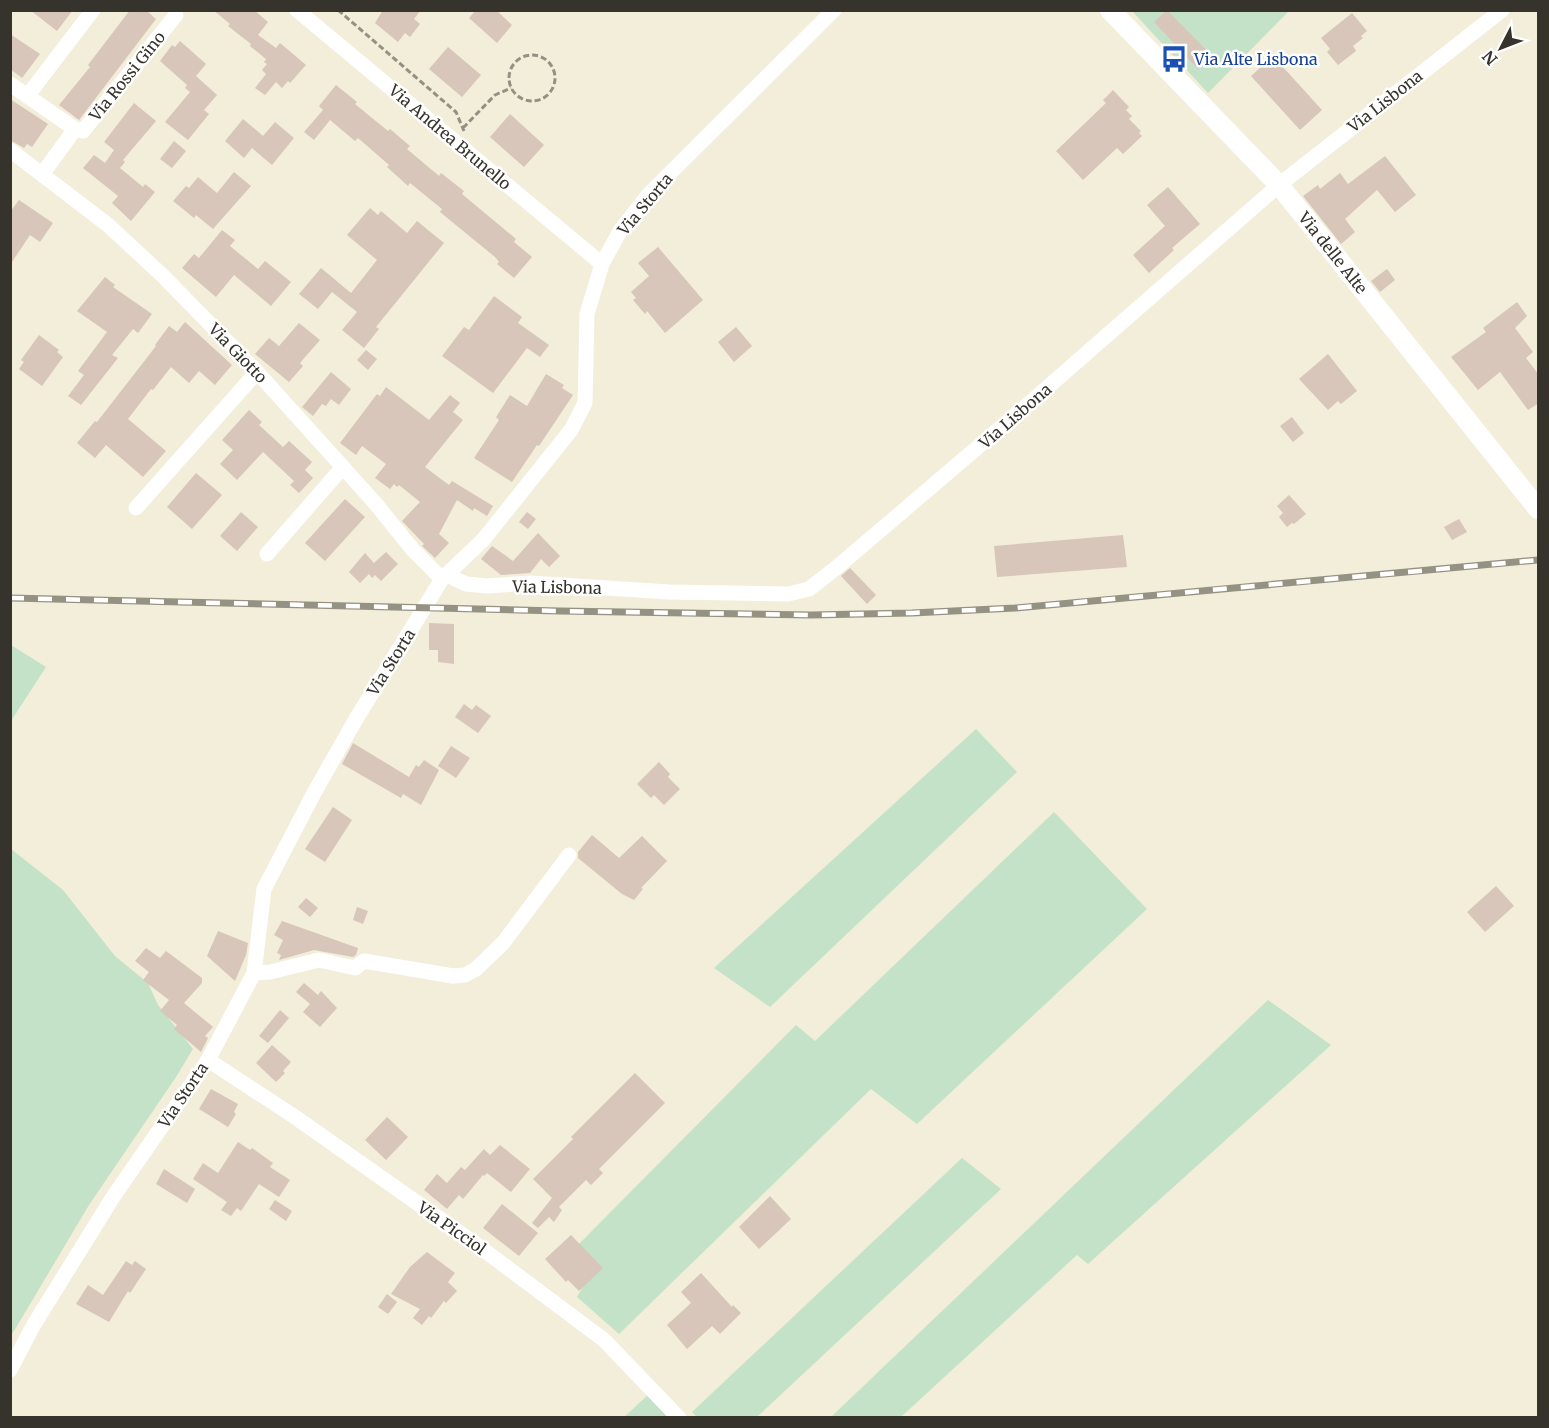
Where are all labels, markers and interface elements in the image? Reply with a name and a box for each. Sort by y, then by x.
north arrow [1471,18,1531,78]
street label: Via Rossi Gino [84,27,169,126]
bus stop icon: Via Alte Lisbona [1159,44,1189,74]
text: N [1478,46,1502,69]
place label: Via Alte Lisbona [1193,49,1318,69]
street label: Via Lisbona [1343,65,1427,137]
street label: Via Andrea Brunello [384,79,515,194]
street label: Via Storta [613,169,677,240]
street label: Via delle Alte [1294,207,1372,298]
street label: Via Giotto [204,318,271,387]
street label: Via Lisbona [974,379,1056,454]
street label: Via Lisbona [511,576,602,598]
street label: Via Storta [362,625,420,700]
street label: Via Storta [153,1058,212,1132]
street label: Via Picciol [413,1197,490,1259]

